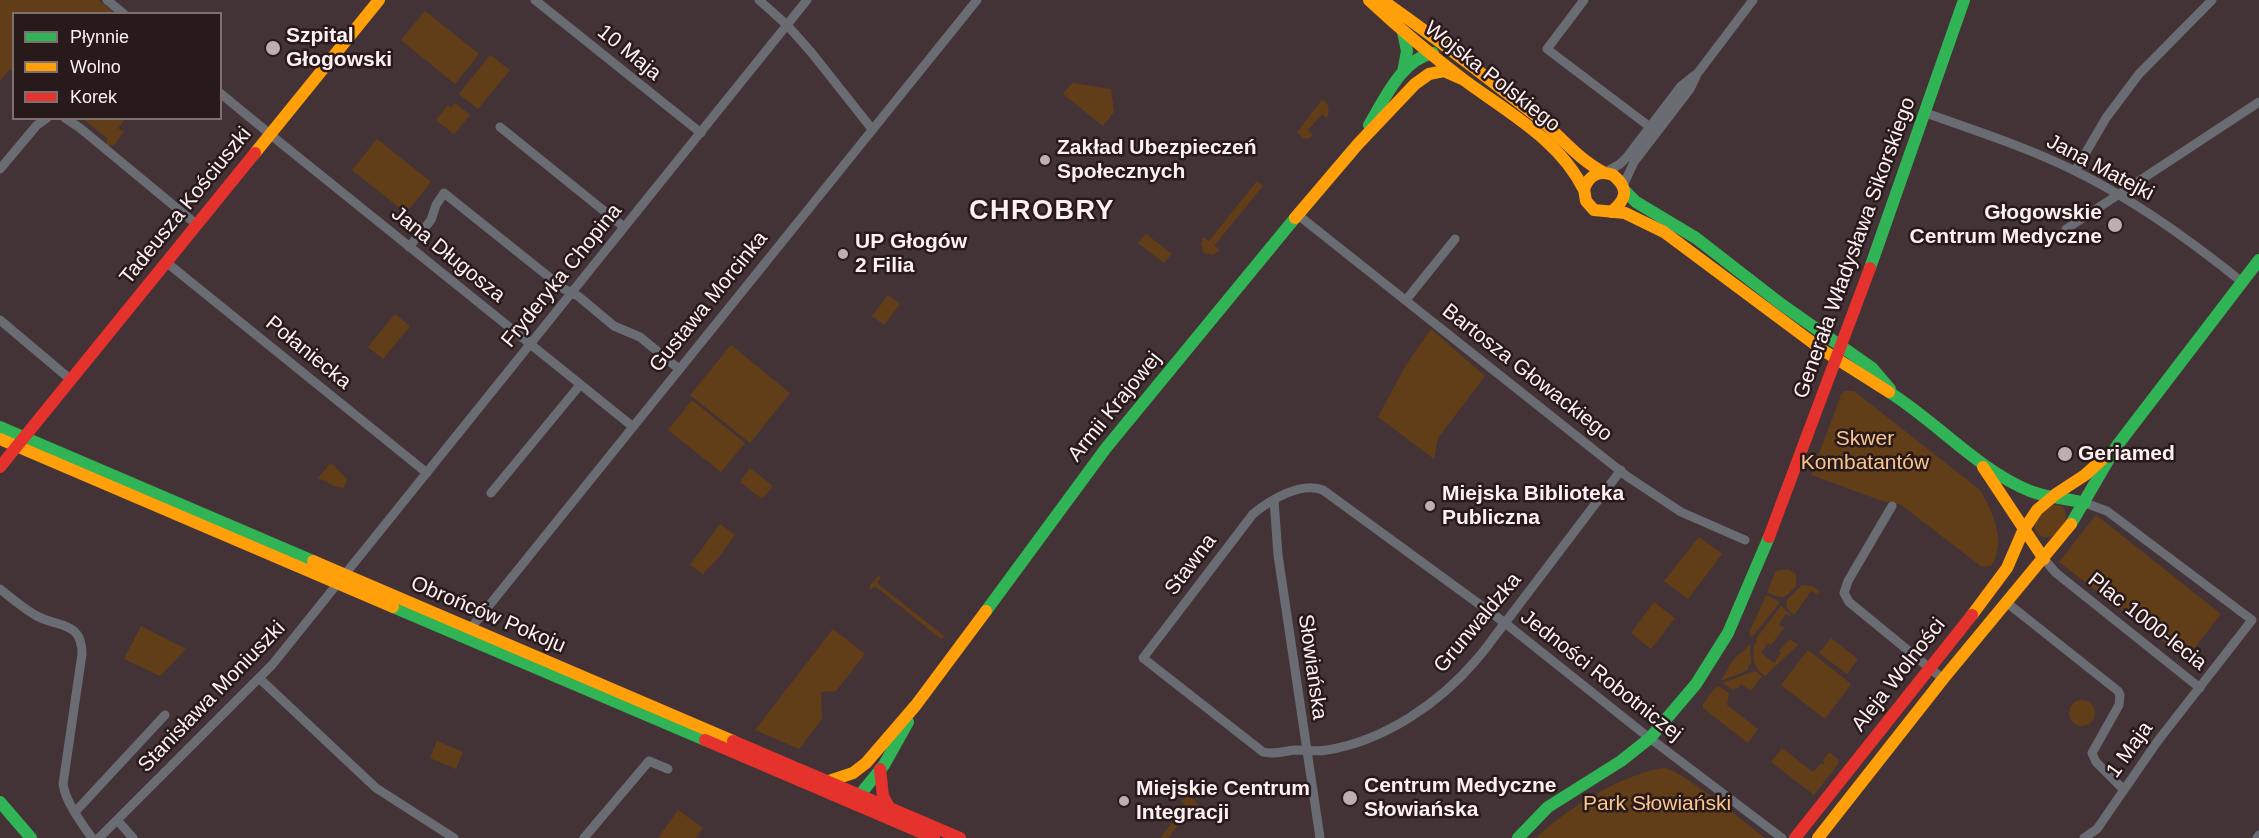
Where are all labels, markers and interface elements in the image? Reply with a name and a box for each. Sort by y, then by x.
legend [12,12,222,120]
street label: Wojska Polskiego [1419,16,1565,138]
street label: 10 Maja [592,20,666,86]
place label: Szpital Głogowski [286,23,392,73]
text: Płynnie [70,27,129,47]
marker: Szpital Głogowski [264,39,282,57]
text: Wolno [70,57,121,77]
text: Korek [70,87,117,107]
street label: Generała Władysława Sikorskiego [1789,94,1921,402]
street label: Tadeusza Kościuszki [115,122,257,290]
street label: Jana Matejki [2042,129,2158,207]
place label: Zakład Ubezpieczeń Społecznych [1057,135,1257,185]
marker: Zakład Ubezpieczeń Społecznych [1038,153,1052,167]
district label: CHROBRY [969,196,1115,228]
street label: Fryderyka Chopina [496,199,628,353]
place label: Głogowskie Centrum Medyczne [1909,200,2102,250]
street label: Jana Długosza [386,201,510,309]
marker: Głogowskie Centrum Medyczne [2106,216,2124,234]
street label: Gustawa Morcinka [644,226,774,378]
place label: UP Głogów 2 Filia [855,229,967,279]
marker: UP Głogów 2 Filia [836,247,850,261]
street label: Bartosza Głowackiego [1437,299,1617,447]
street label: Połaniecka [260,311,356,395]
street label: Armii Krajowej [1063,347,1167,467]
park label: Skwer Kombatantów [1801,426,1929,476]
place label: Geriamed [2078,441,2175,467]
marker: Geriamed [2056,445,2074,463]
place label: Miejska Biblioteka Publiczna [1442,481,1624,531]
marker: Miejska Biblioteka Publiczna [1423,499,1437,513]
street label: Stawna [1160,529,1222,601]
street label: Grunwaldzka [1429,568,1527,678]
street label: Plac 1000-lecia [2083,568,2211,676]
street label: Obrońców Pokoju [407,571,569,659]
street label: Jedności Robotniczej [1515,605,1687,747]
street label: Słowiańska [1292,613,1332,721]
street label: Aleja Wolności [1847,613,1951,737]
street label: Stanisława Moniuszki [133,616,291,778]
street label: 1 Maja [2101,717,2159,783]
place label: Centrum Medyczne Słowiańska [1364,773,1557,823]
place label: Miejskie Centrum Integracji [1136,776,1310,826]
marker: Centrum Medyczne Słowiańska [1341,789,1359,807]
park label: Park Słowiański [1583,791,1731,817]
marker: Miejskie Centrum Integracji [1117,794,1131,808]

